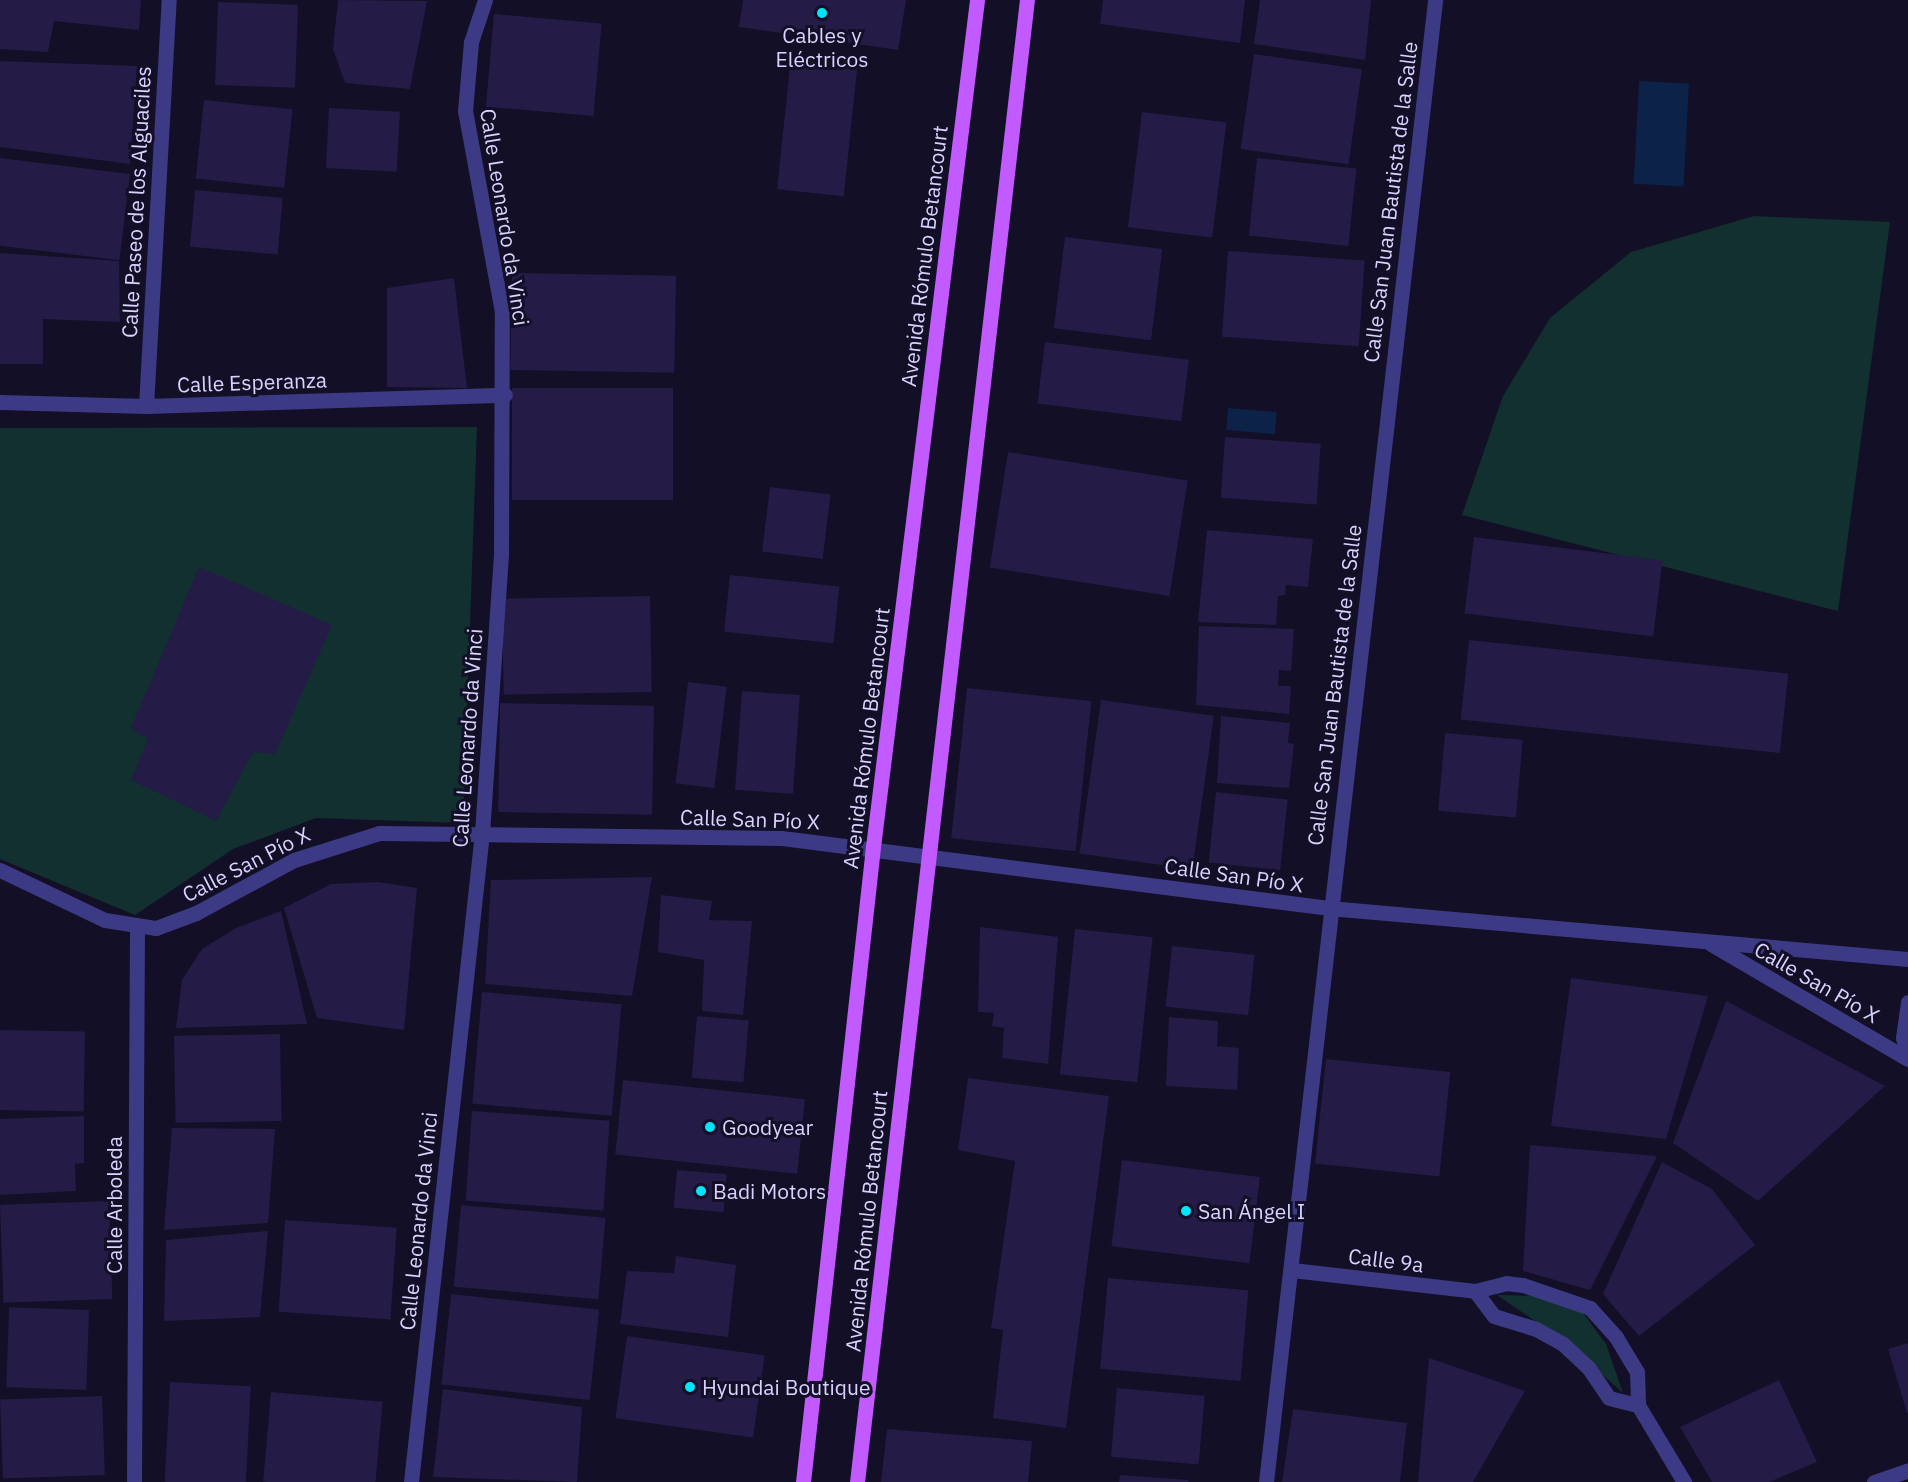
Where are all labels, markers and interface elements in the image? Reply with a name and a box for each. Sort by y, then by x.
marker: Cables y Eléctricos [815,6,829,20]
place label: Cables y Eléctricos [776,22,868,72]
street label: Calle San Juan Bautista de la Salle [1358,40,1422,364]
street label: Calle Paseo de los Alguaciles [116,65,156,339]
street label: Calle Leonardo da Vinci [475,107,535,327]
street label: Avenida Rómulo Betancourt [895,124,953,388]
street label: Calle Esperanza [177,367,327,397]
street label: Calle San Juan Bautista de la Salle [1302,523,1366,847]
street label: Avenida Rómulo Betancourt [837,606,895,870]
street label: Calle Leonardo da Vinci [447,628,487,848]
street label: Calle San Pío X [680,804,820,834]
street label: Calle San Pío X [178,821,314,907]
street label: Calle San Pío X [1163,853,1305,897]
street label: Calle San Pío X [1750,936,1884,1028]
street label: Avenida Rómulo Betancourt [840,1089,892,1353]
street label: Calle Leonardo da Vinci [394,1111,442,1331]
place label: Goodyear [722,1114,813,1140]
marker: Goodyear [703,1120,717,1134]
street label: Calle Arboleda [101,1136,127,1274]
place label: Badi Motors [713,1178,826,1204]
marker: Badi Motors [694,1184,708,1198]
place label: San Ángel I [1198,1198,1305,1224]
marker: San Ángel I [1179,1204,1193,1218]
street label: Calle 9a [1347,1243,1425,1277]
place label: Hyundai Boutique [702,1374,870,1400]
marker: Hyundai Boutique [683,1380,697,1394]

